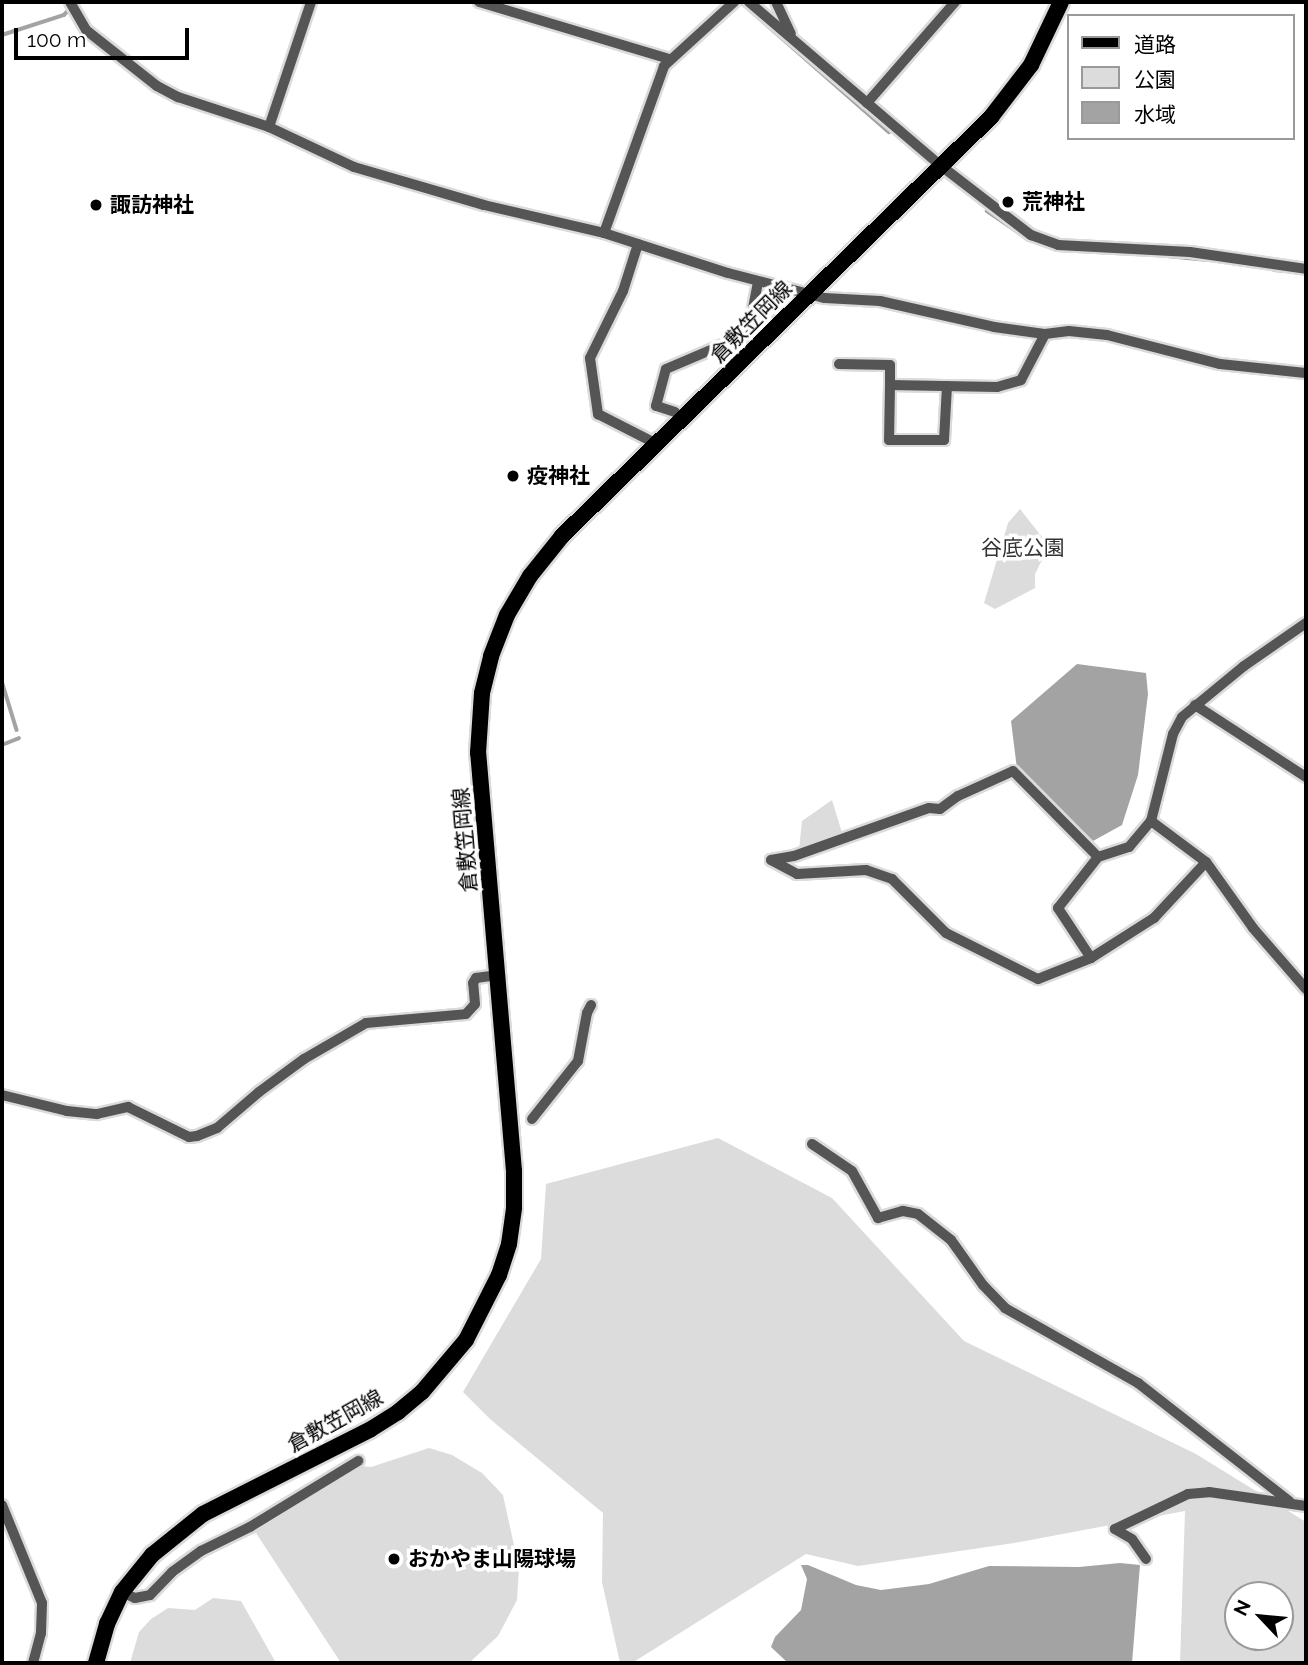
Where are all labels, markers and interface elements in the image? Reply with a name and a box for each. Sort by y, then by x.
scale bar [18,14,192,58]
legend [1066,14,1294,140]
text: 100 m [27,27,86,52]
text: 道路 [1134,32,1176,57]
text: 公園 [1134,67,1176,92]
text: 水域 [1134,102,1176,127]
place label: 荒神社 [1022,189,1085,215]
place label: 諏訪神社 [110,192,194,218]
marker: 荒神社 [1000,194,1016,210]
marker: 諏訪神社 [88,197,104,213]
street label: 倉敷笠岡線 [705,276,797,368]
place label: 疫神社 [527,463,590,489]
marker: 疫神社 [505,468,521,484]
park label: 谷底公園 [981,535,1065,561]
street label: 倉敷笠岡線 [448,787,482,893]
street label: 倉敷笠岡線 [283,1385,387,1457]
place label: おかやま山陽球場 [408,1546,576,1572]
marker: おかやま山陽球場 [386,1551,402,1567]
north arrow [1224,1581,1294,1651]
text: N [1229,1596,1255,1619]

